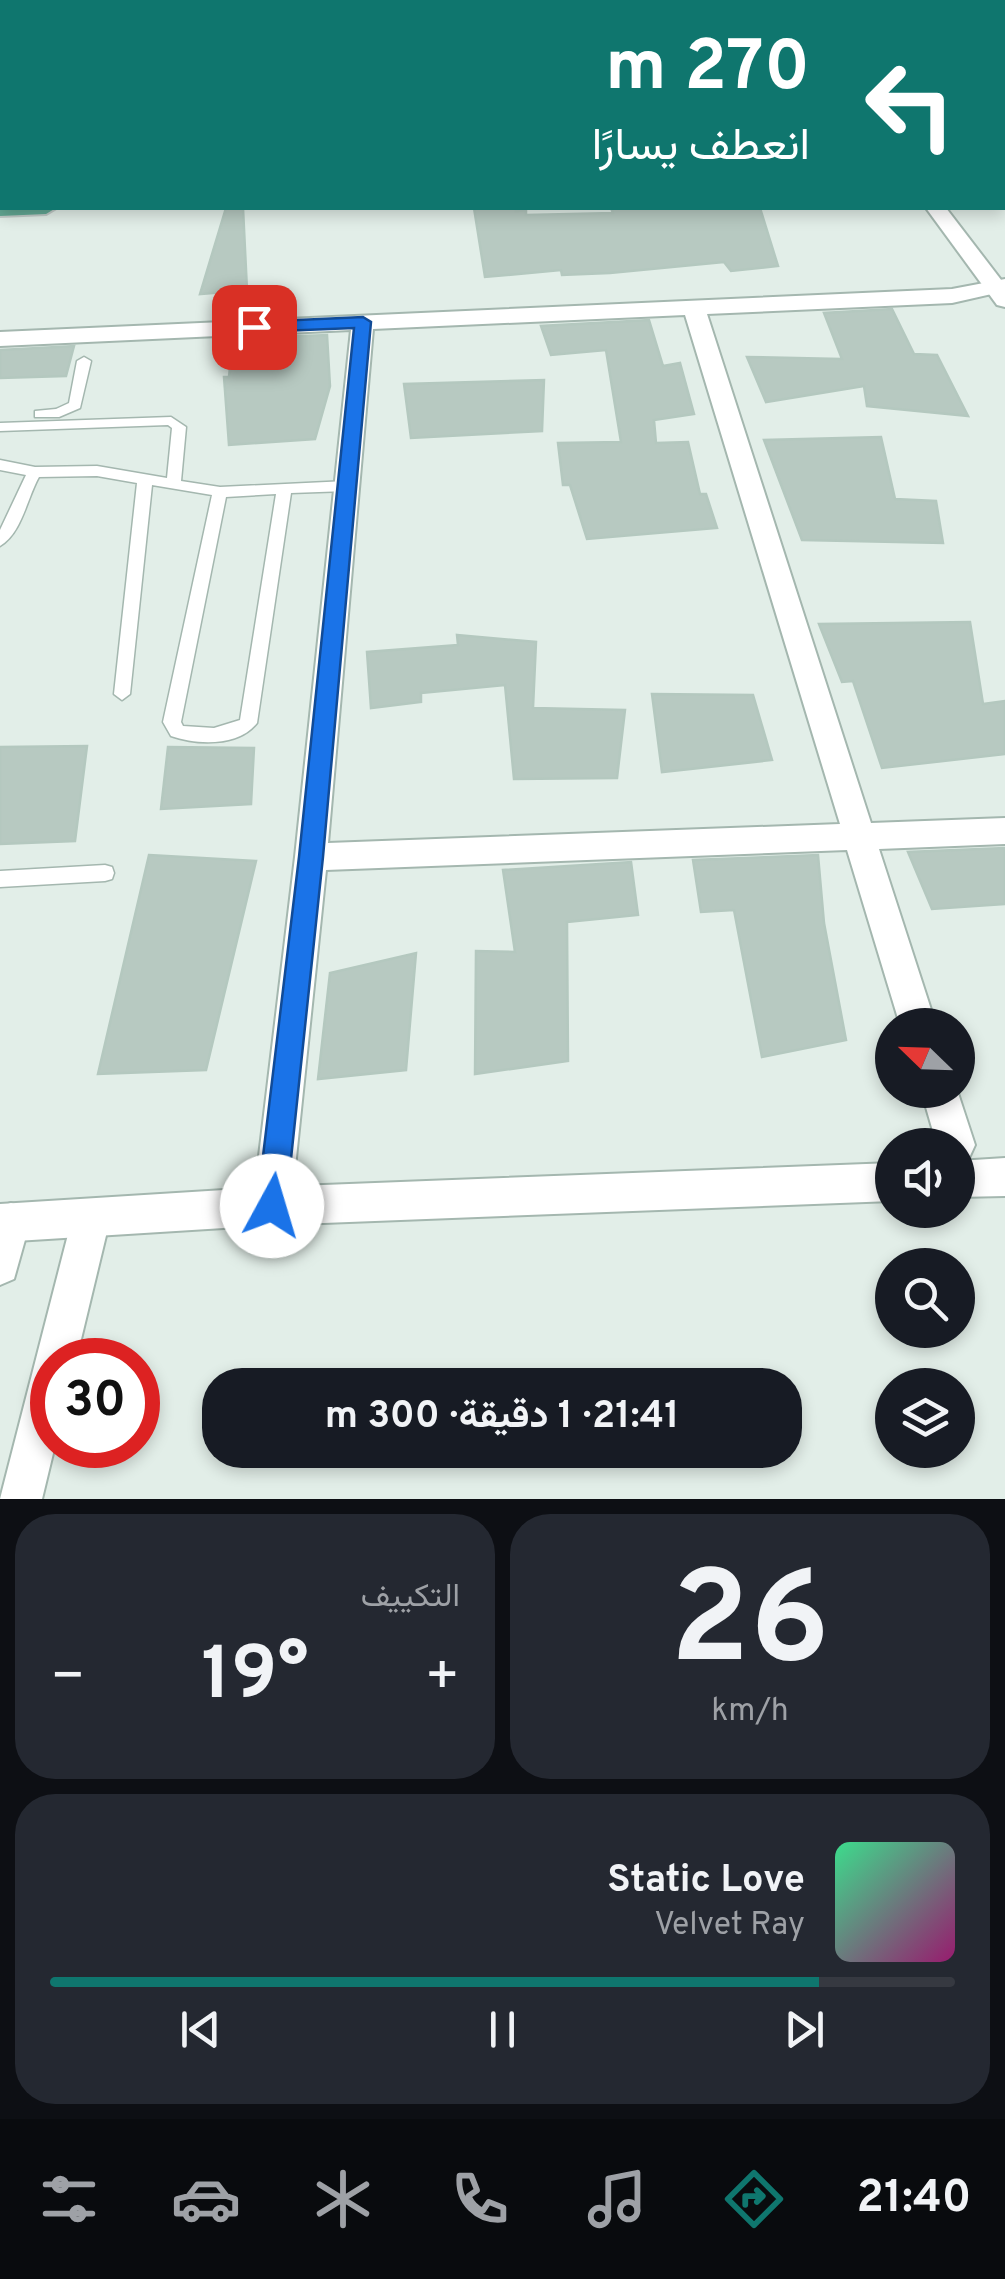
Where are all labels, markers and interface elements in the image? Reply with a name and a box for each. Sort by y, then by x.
text: 270 m [605,26,810,115]
icon: left [845,40,975,170]
text: انعطف يسارًا [592,119,810,176]
pin [212,285,297,370]
icon: arrive [227,300,282,355]
north arrow [875,1008,975,1108]
map controls [875,1008,975,1468]
button: sound [875,1128,975,1228]
position arrow [220,1154,324,1258]
button: search [875,1248,975,1348]
speed limit sign: 30 [30,1338,160,1468]
button: layers [875,1368,975,1468]
text: 21:41 · 1 دقيقة · 300 m [325,1393,679,1442]
text: 26 [670,1544,830,1709]
text: التكييف [361,1578,460,1618]
text: 19° [201,1631,309,1726]
text: − [50,1644,85,1714]
text: + [425,1644,460,1714]
text: km/h [711,1692,789,1732]
text: Static Love [607,1857,805,1906]
text: Velvet Ray [654,1906,805,1946]
icon: previous [173,2002,228,2057]
icon: pause [475,2002,530,2057]
icon: next [777,2002,832,2057]
icon: filters [34,2164,104,2234]
icon: car [171,2164,241,2234]
icon: climate [308,2164,378,2234]
icon: phone [445,2164,515,2234]
icon: music [582,2164,652,2234]
icon: directions [719,2164,789,2234]
text: 21:40 [856,2171,971,2228]

